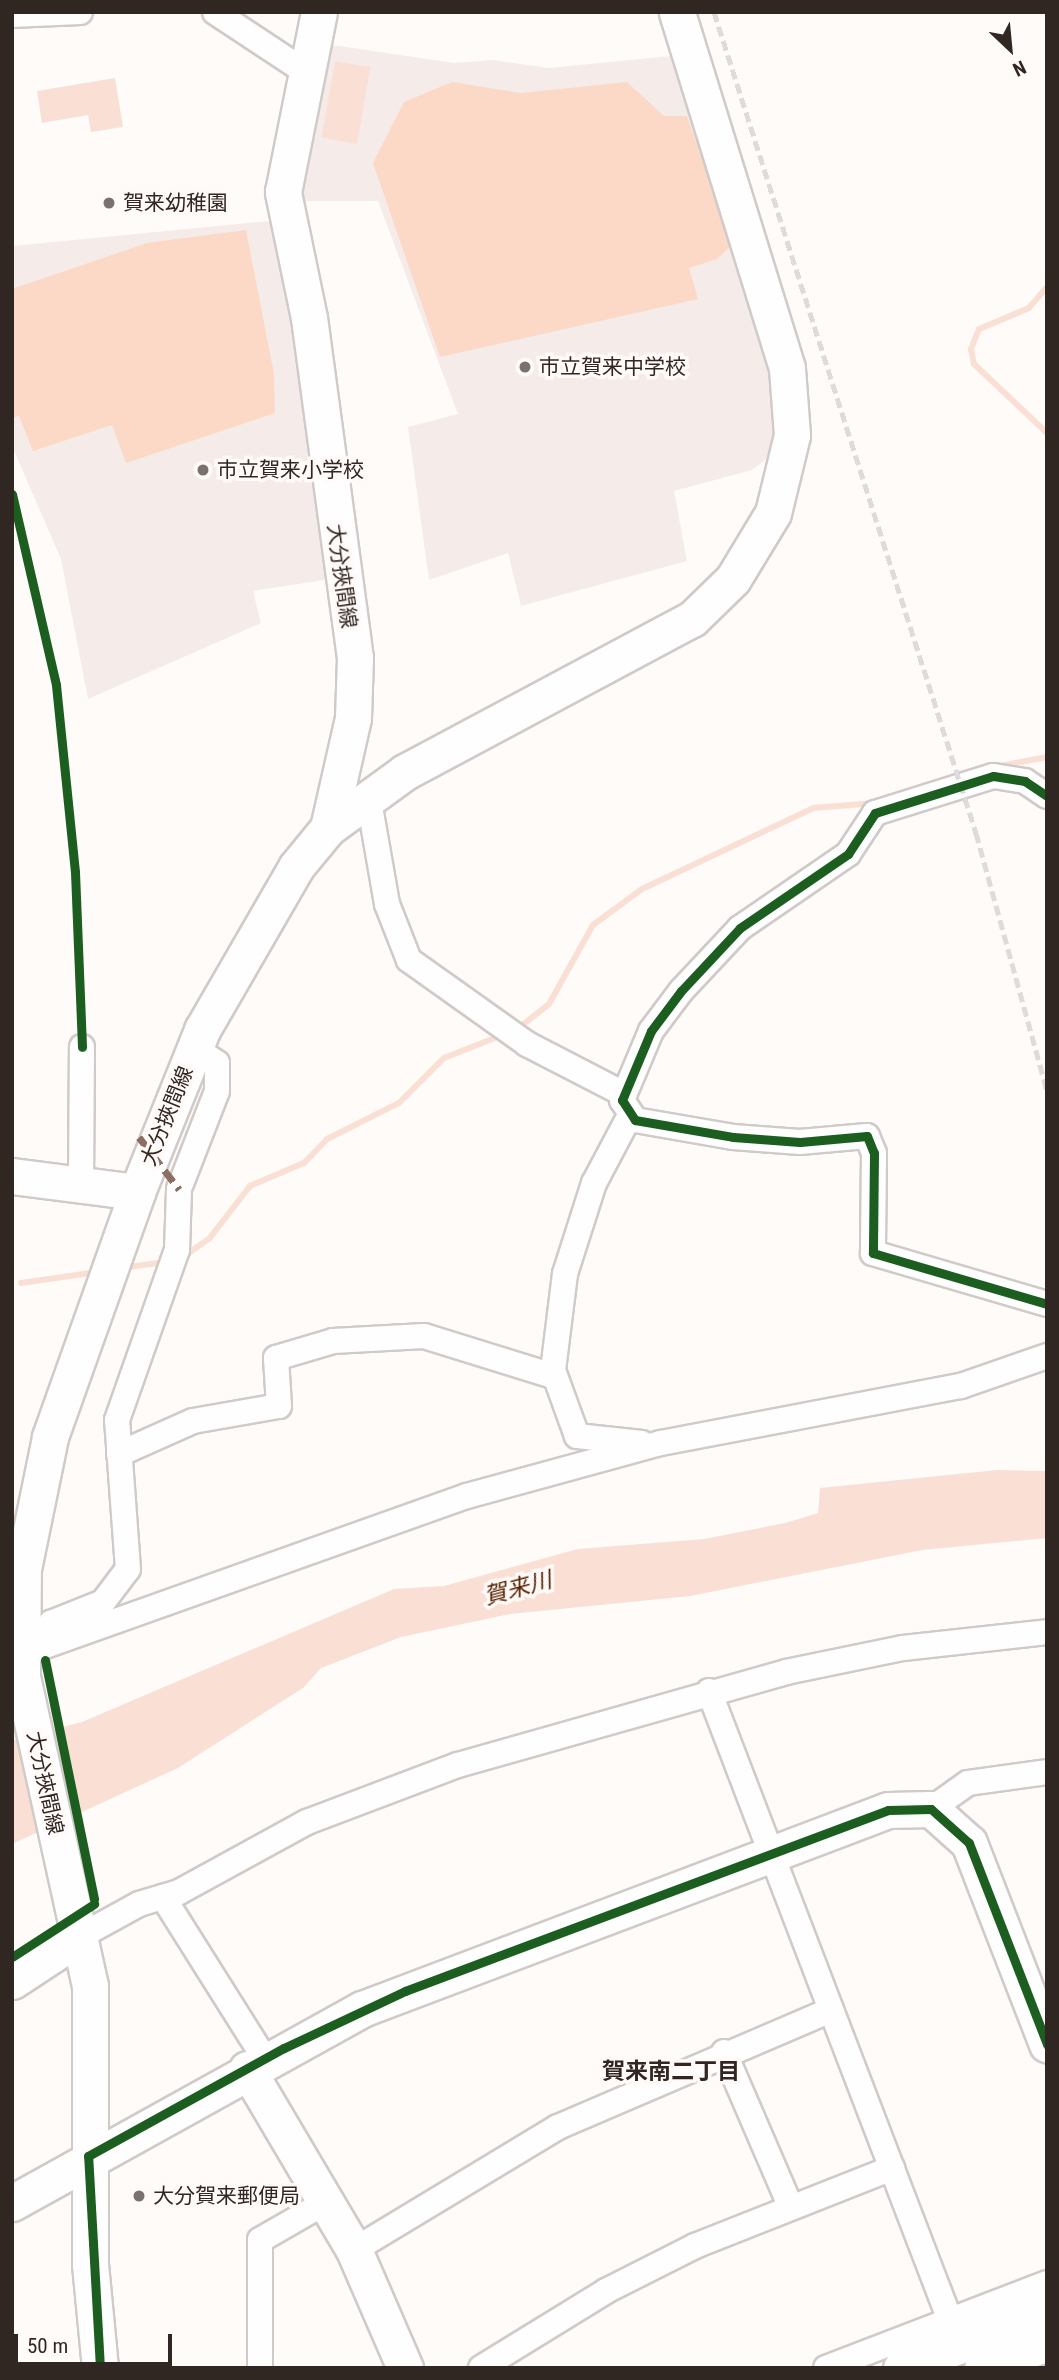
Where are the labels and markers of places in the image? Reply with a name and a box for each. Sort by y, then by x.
place label: 賀来幼稚園 [123,190,228,216]
marker: 賀来幼稚園 [101,195,117,211]
place label: 市立賀来中学校 [539,354,686,380]
marker: 市立賀来中学校 [517,359,533,375]
place label: 市立賀来小学校 [217,457,364,483]
marker: 市立賀来小学校 [195,462,211,478]
place label: 大分賀来郵便局 [153,2183,300,2209]
marker: 大分賀来郵便局 [131,2188,147,2204]

